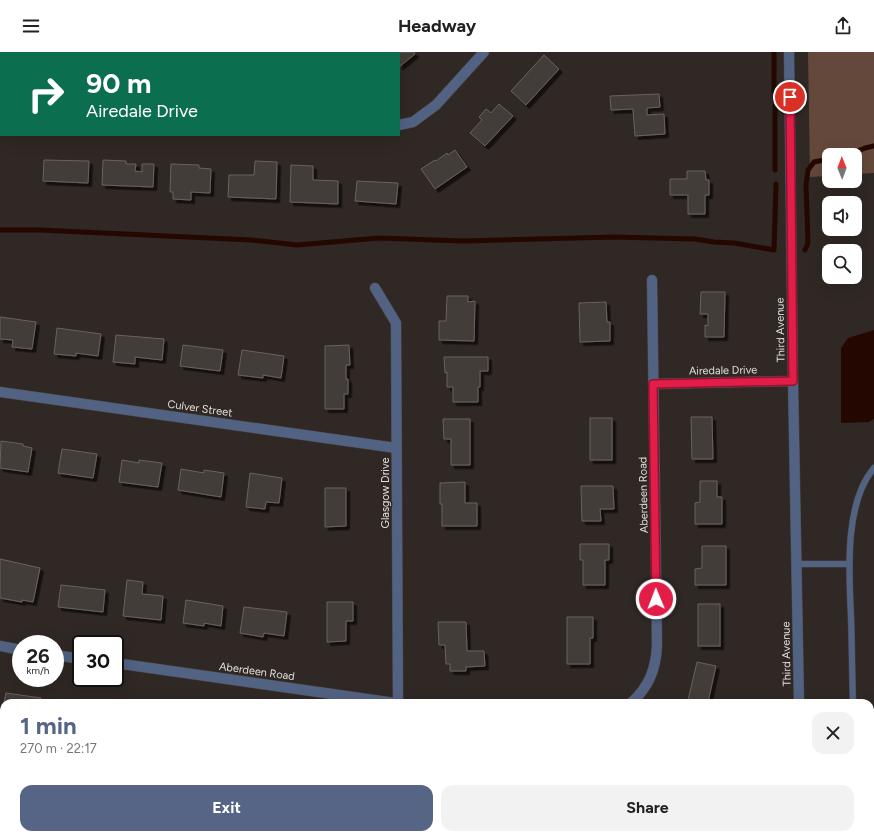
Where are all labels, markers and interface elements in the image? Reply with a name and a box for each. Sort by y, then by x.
icon: menu [20,15,42,37]
text: Headway [398,15,476,37]
icon: share [832,15,854,37]
text: 90 m [86,66,151,100]
icon: right [20,68,72,120]
pin [773,80,807,114]
icon: arrive [779,86,801,108]
text: Airedale Drive [86,100,198,122]
north arrow [822,148,862,188]
map controls [822,148,862,284]
button: sound [822,196,862,236]
button: search [822,244,862,284]
street label: Third Avenue [773,297,788,363]
street label: Airedale Drive [689,363,757,378]
street label: Culver Street [167,398,233,419]
street label: Aberdeen Road [636,457,651,533]
street label: Glasgow Drive [379,458,392,528]
position arrow [635,578,677,620]
street label: Third Avenue [779,621,794,687]
speed limit sign: 30 [72,635,124,687]
text: 26 [26,644,50,668]
street label: Aberdeen Road [218,660,296,683]
text: km/h [27,664,49,677]
text: 1 min [20,711,77,740]
button: close [812,712,854,754]
text: 270 m · 22:17 [20,741,97,756]
button: Exit [20,785,433,831]
button: Share [441,785,854,831]

